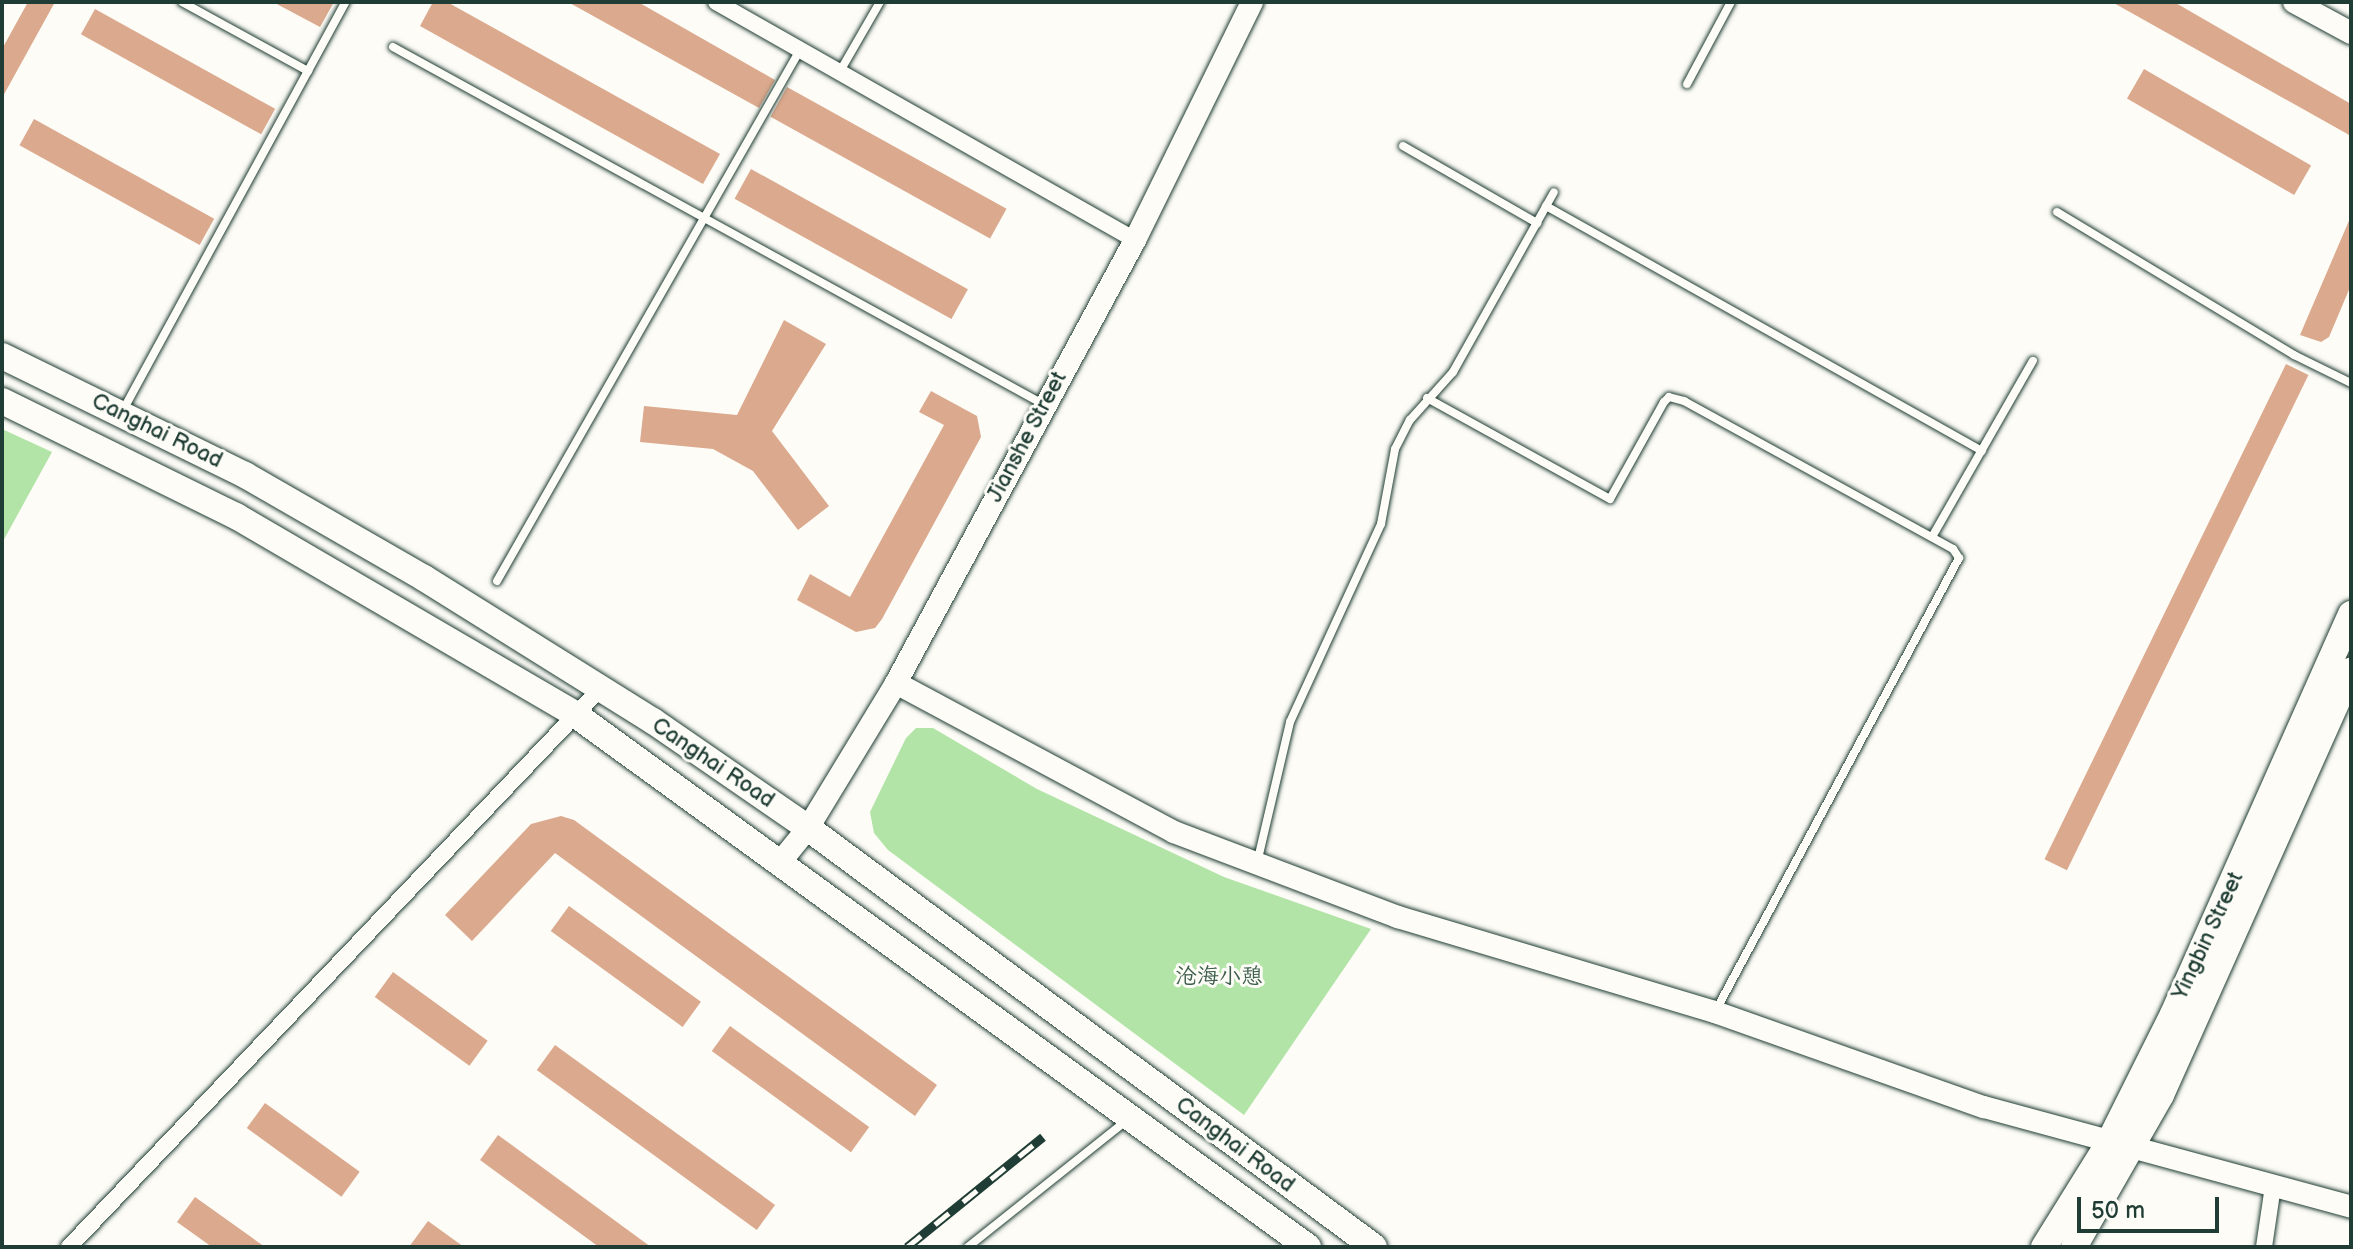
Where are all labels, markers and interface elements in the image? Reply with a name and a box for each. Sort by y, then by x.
street label: Jianshe Street [981,367,1073,507]
street label: Canghai Road [87,388,227,474]
street label: Canghai Road [647,712,779,814]
street label: Yingbin Street [2167,868,2249,1004]
park label: 沧海小憩 [1175,964,1263,990]
street label: Canghai Road [1170,1092,1300,1198]
scale bar [2081,1181,2223,1231]
text: 50 m [2091,1196,2145,1225]

